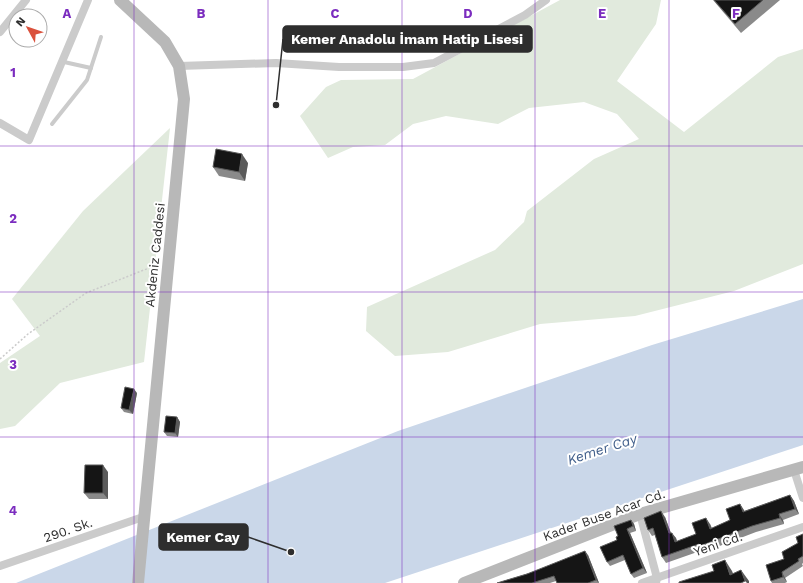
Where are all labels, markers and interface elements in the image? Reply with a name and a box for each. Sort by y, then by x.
text: A [63,6,72,21]
text: B [197,6,206,21]
text: C [331,6,340,21]
text: D [463,6,473,21]
text: E [598,6,606,21]
text: F [732,6,740,21]
north arrow [8,8,48,48]
text: N [13,15,28,29]
callout: Kemer Anadolu İmam Hatip Lisesi [283,26,532,52]
text: Kemer Anadolu İmam Hatip Lisesi [291,31,523,47]
text: 1 [10,65,16,80]
street label: Akdeniz Caddesi [142,202,168,308]
text: 2 [9,211,17,226]
text: 3 [9,357,17,372]
water label: Kemer Cay [565,430,640,468]
street label: Kader Buse Acar Cd. [541,486,667,544]
text: 4 [9,503,18,518]
street label: 290. Sk. [42,515,94,545]
callout: Kemer Cay [159,524,248,550]
text: Kemer Cay [166,529,240,545]
street label: Yeni Cd. [692,529,744,559]

